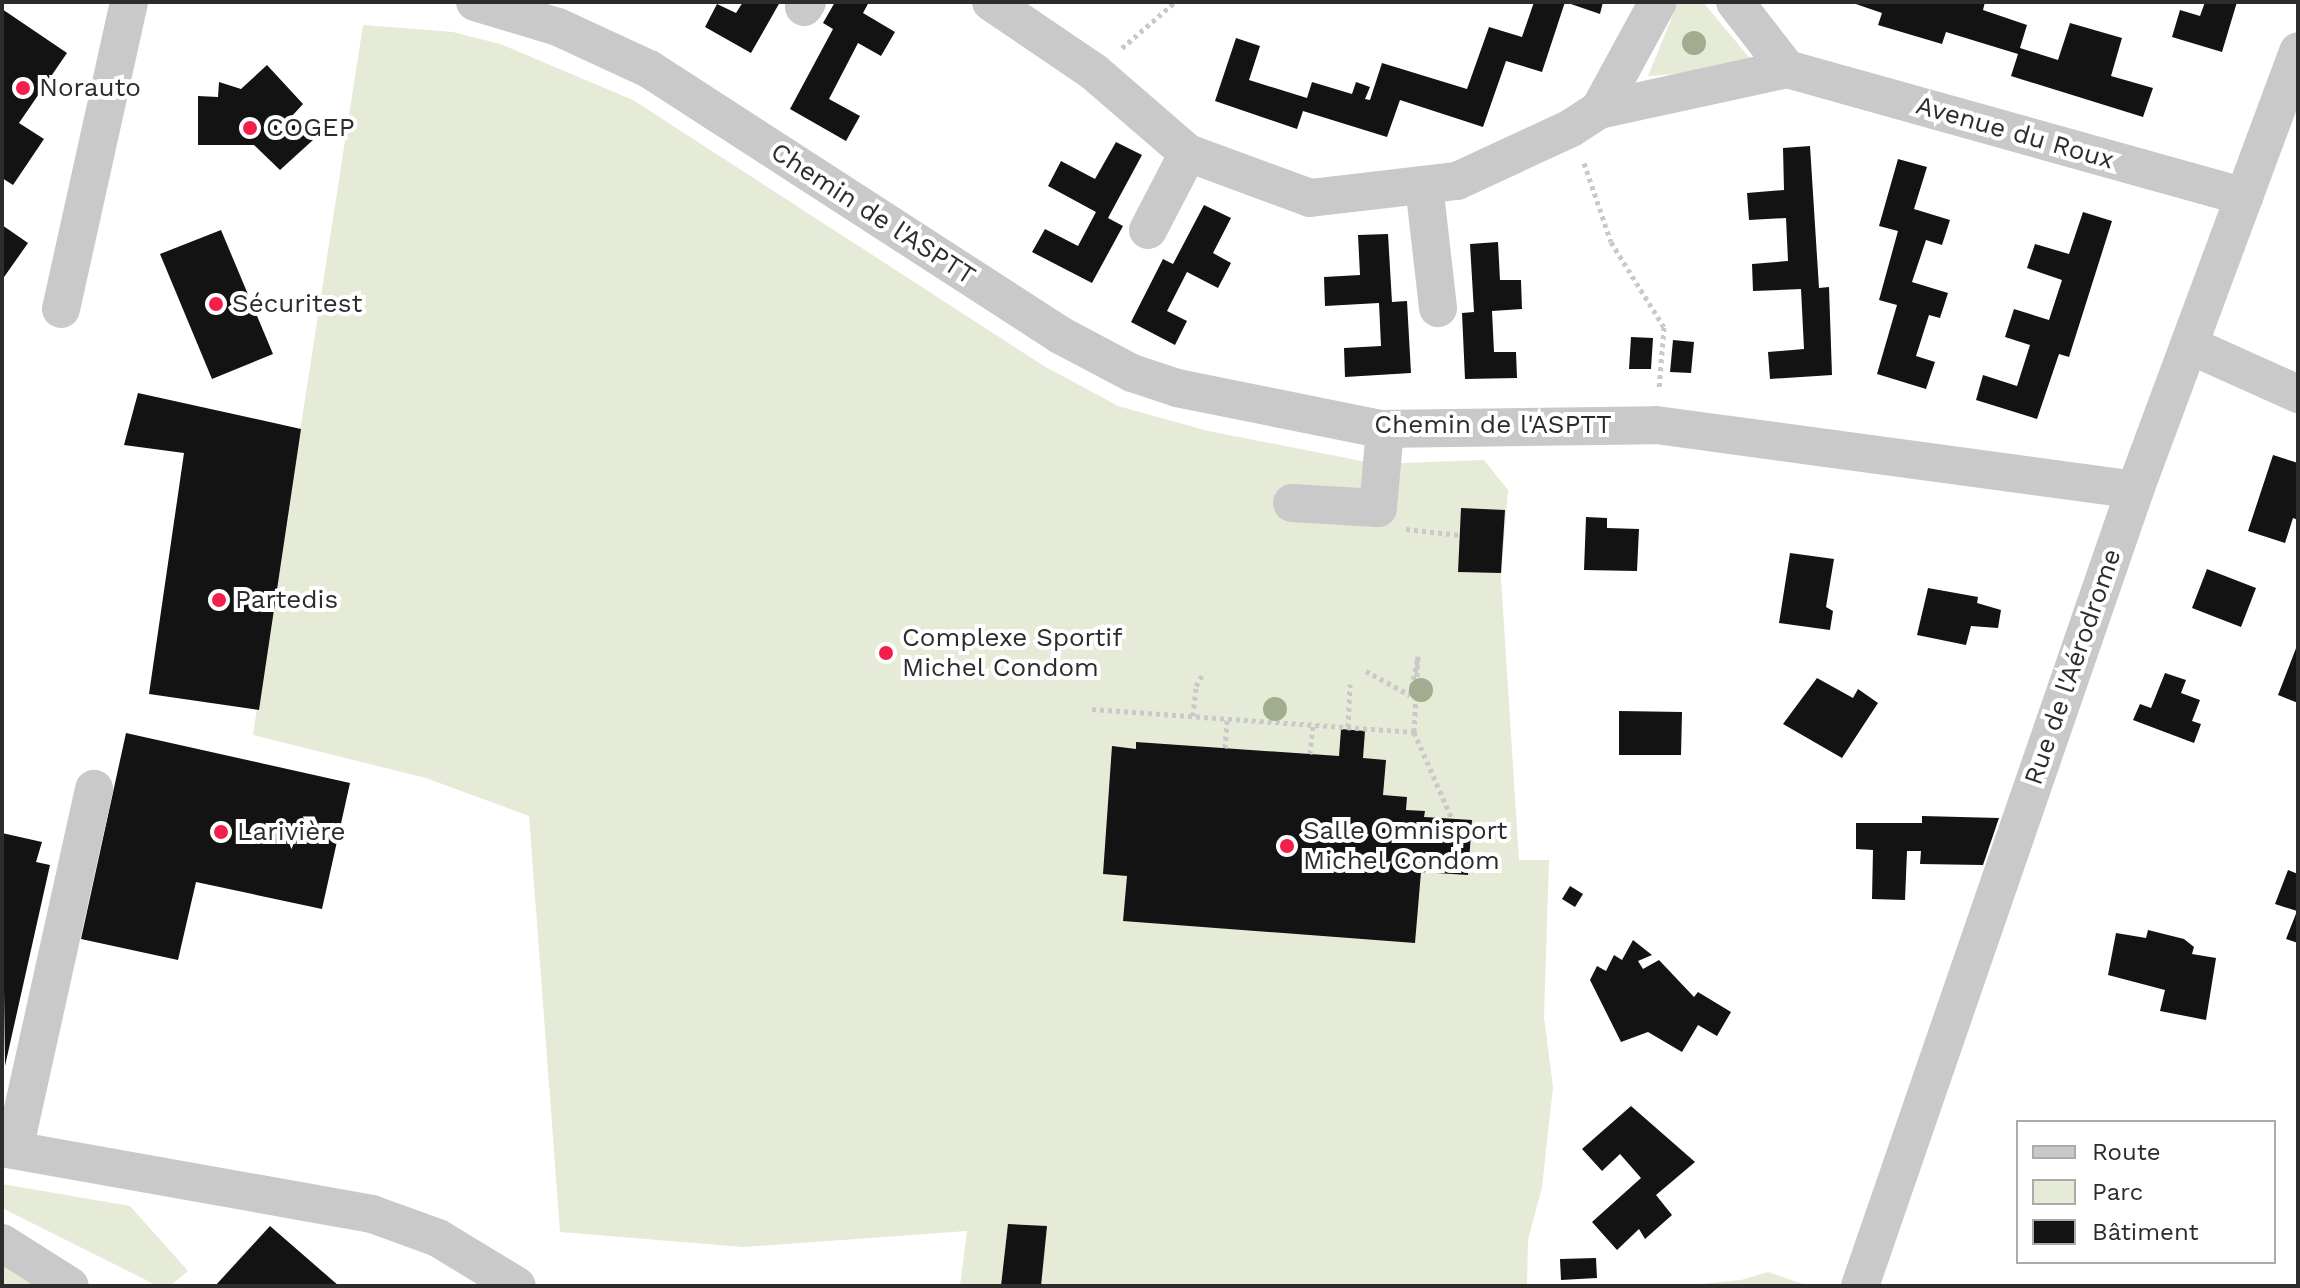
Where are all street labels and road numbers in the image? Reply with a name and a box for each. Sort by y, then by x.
street label: Avenue du Roux [1912,90,2118,176]
street label: Chemin de l'ASPTT [765,136,981,292]
street label: Chemin de l'ASPTT [1374,409,1612,441]
street label: Rue de l'Aérodrome [2018,545,2128,789]

